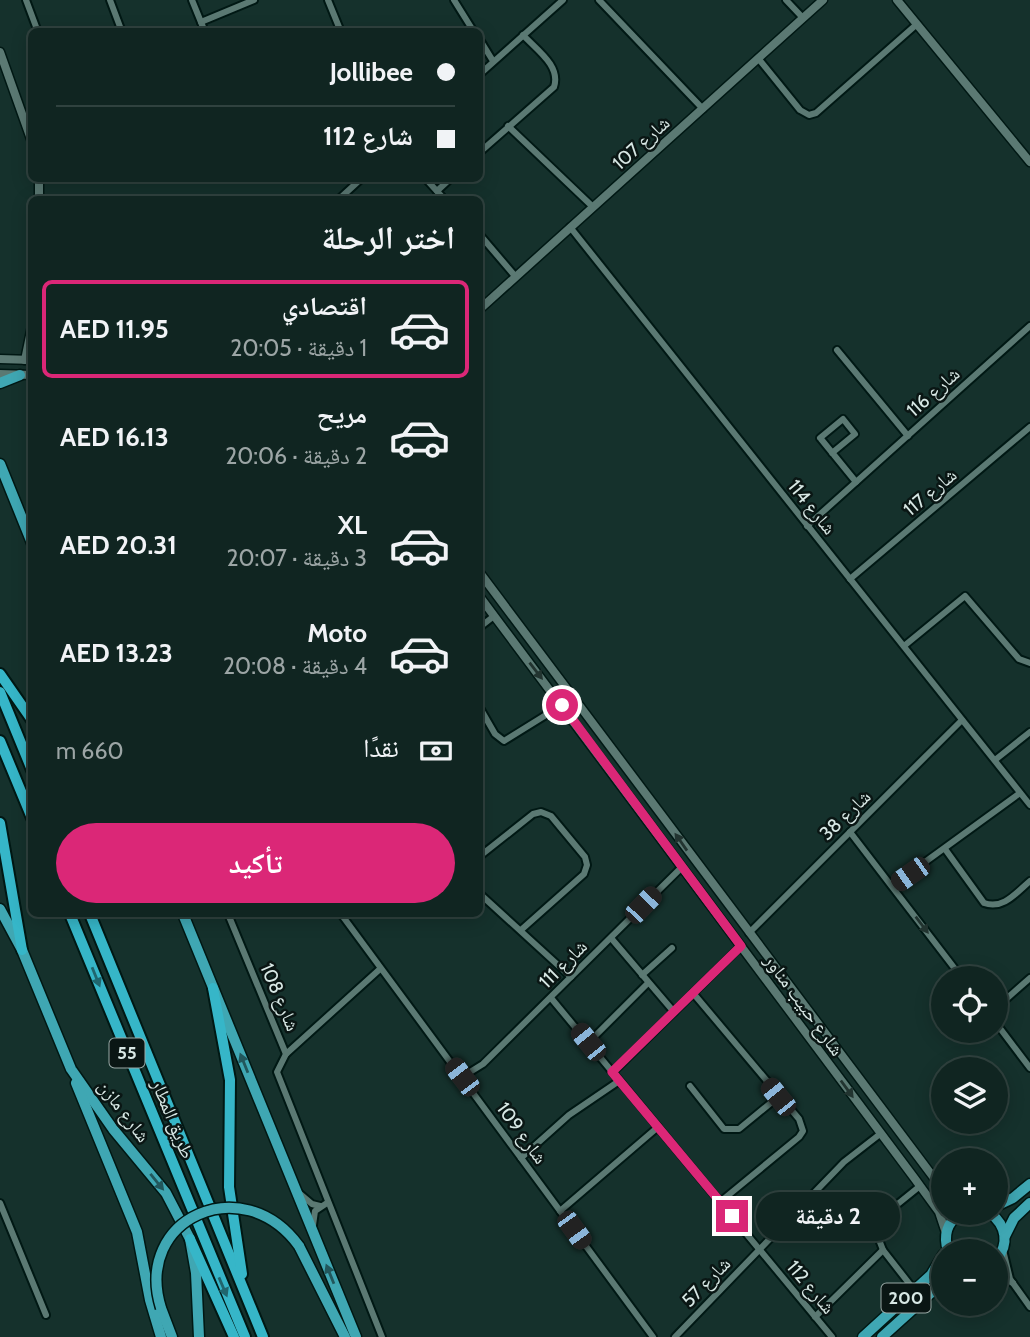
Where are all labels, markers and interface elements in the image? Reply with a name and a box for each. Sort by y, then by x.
text: Jollibee [330,56,413,88]
street label: شارع 107 [608,111,674,175]
text: شارع 112 [323,120,413,152]
text: اختر الرحلة [322,218,455,257]
text: اقتصادي [282,290,367,322]
icon: car [388,298,451,361]
text: AED 11.95 [60,313,169,345]
text: 1 دقيقة · 20:05 [230,334,367,362]
street label: شارع 116 [902,362,964,422]
text: مريح [317,398,367,430]
icon: car [388,406,451,469]
text: AED 16.13 [60,421,169,453]
text: 2 دقيقة · 20:06 [225,442,367,470]
street label: شارع 117 [899,463,961,521]
street label: شارع 114 [783,475,841,539]
text: XL [338,509,367,541]
icon: car [388,514,451,577]
text: AED 20.31 [60,529,177,561]
text: 3 دقيقة · 20:07 [227,544,367,572]
text: Moto [307,617,367,649]
icon: car [388,622,451,685]
text: AED 13.23 [60,637,173,669]
text: 4 دقيقة · 20:08 [223,652,367,680]
one-way arrow [528,662,542,680]
route start [546,689,578,721]
text: نقدًا [363,732,399,764]
icon: cash [417,732,455,770]
text: 660 m [56,737,124,765]
street label: شارع 38 [815,785,875,845]
button: تأكيد [56,823,455,903]
one-way arrow [674,833,688,851]
car [887,853,934,895]
car [621,883,666,927]
one-way arrow [914,916,929,934]
street label: شارع 111 [534,935,592,993]
street label: شارع حبيب مناور [759,949,849,1060]
street label: شارع 108 [255,960,305,1034]
one-way arrow [91,966,102,987]
map controls [931,966,1008,1316]
button: locate [931,966,1008,1043]
car [567,1019,610,1065]
road number: 55 [110,1038,144,1068]
one-way arrow [238,1053,250,1073]
car [441,1054,484,1100]
button: layers [931,1057,1008,1134]
car [757,1074,800,1120]
street label: شارع مازن [93,1075,155,1147]
street label: طريق المطار [146,1075,199,1162]
one-way arrow [840,1080,854,1098]
street label: شارع 109 [492,1098,552,1168]
button: + [931,1148,1008,1225]
one-way arrow [149,1173,164,1191]
callout: 2 دقيقة [756,1192,900,1240]
route end [716,1200,748,1232]
text: 2 دقيقة [795,1202,861,1230]
car [554,1207,595,1253]
button: − [931,1239,1008,1316]
street label: شارع 57 [677,1252,735,1312]
street label: شارع 112 [782,1256,840,1318]
one-way arrow [325,1263,336,1284]
one-way arrow [218,1277,229,1298]
road number: 200 [881,1283,930,1312]

